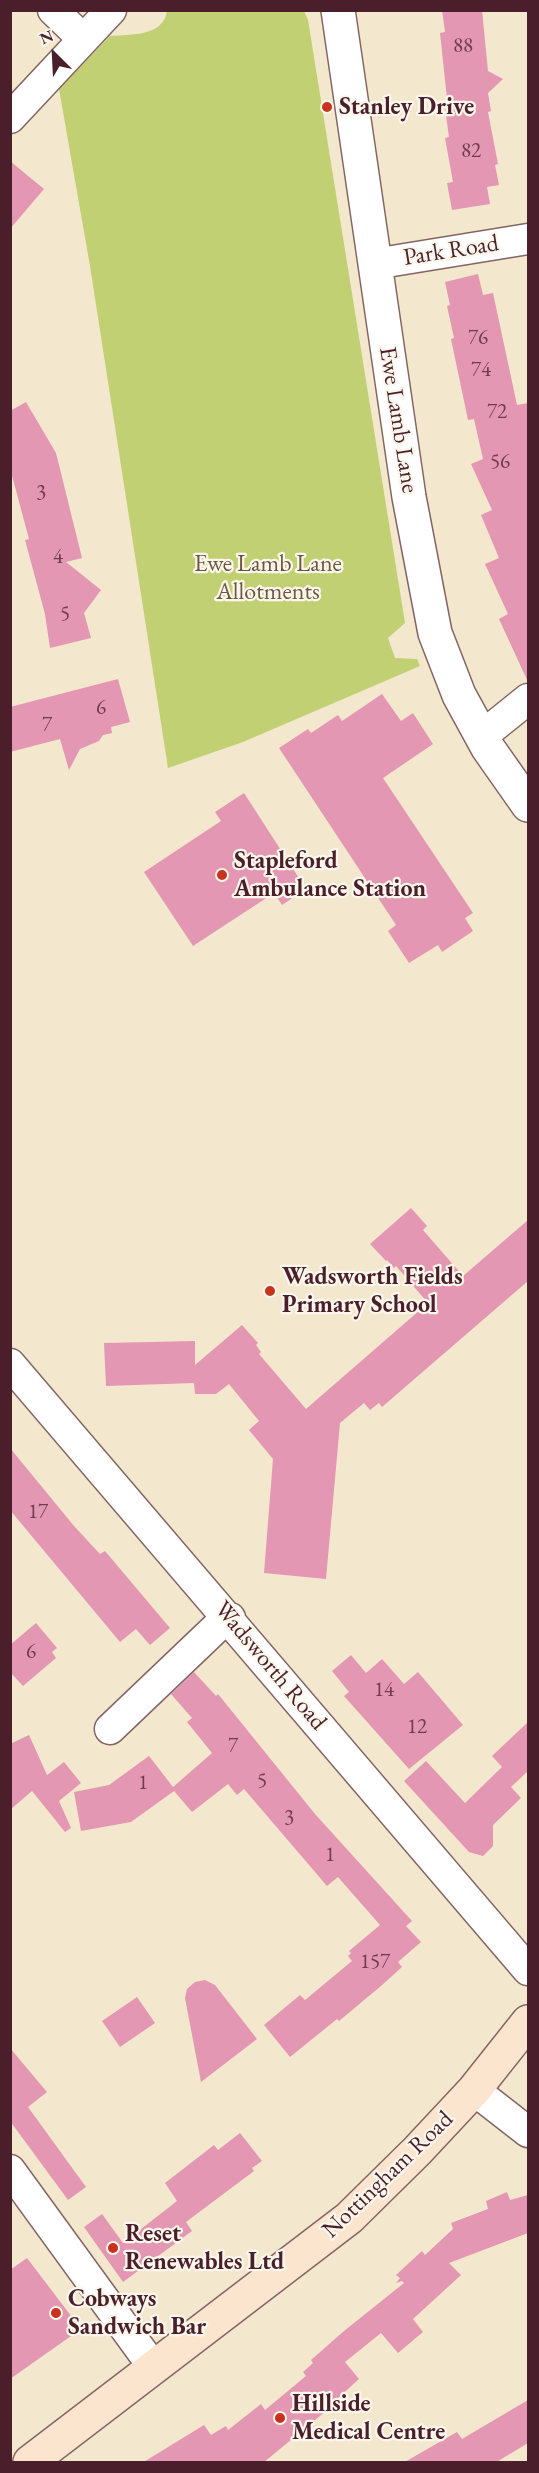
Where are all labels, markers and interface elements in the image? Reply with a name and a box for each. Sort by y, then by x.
north arrow [24,24,84,84]
text: N [36,25,57,49]
house number: 88 [453,33,473,59]
place label: Stanley Drive [339,93,474,121]
marker: Stanley Drive [320,100,334,114]
house number: 82 [461,138,481,164]
street label: Park Road [401,229,501,273]
house number: 76 [468,325,488,351]
street label: Ewe Lamb Lane [372,345,424,495]
house number: 74 [471,357,491,383]
house number: 72 [487,399,507,425]
house number: 56 [490,449,510,475]
house number: 3 [36,480,46,506]
house number: 4 [53,544,63,570]
park label: Ewe Lamb Lane Allotments [194,550,342,606]
house number: 5 [60,601,70,627]
house number: 6 [96,695,106,721]
house number: 7 [42,712,52,738]
place label: Stapleford Ambulance Station [234,847,426,903]
marker: Stapleford Ambulance Station [215,868,229,882]
place label: Wadsworth Fields Primary School [282,1263,463,1319]
marker: Wadsworth Fields Primary School [263,1284,277,1298]
house number: 17 [28,1499,48,1525]
street label: Wadsworth Road [208,1596,332,1736]
house number: 6 [26,1639,36,1665]
house number: 14 [374,1677,394,1703]
house number: 12 [407,1714,427,1740]
house number: 7 [228,1733,238,1759]
house number: 5 [257,1768,267,1794]
house number: 1 [138,1770,148,1796]
house number: 3 [284,1805,294,1831]
house number: 1 [325,1842,335,1868]
house number: 157 [360,1949,390,1975]
street label: Nottingham Road [317,2105,459,2245]
place label: Reset Renewables Ltd [125,2220,284,2276]
marker: Reset Renewables Ltd [106,2241,120,2255]
place label: Cobways Sandwich Bar [68,2285,206,2341]
marker: Cobways Sandwich Bar [49,2306,63,2320]
place label: Hillside Medical Centre [292,2390,445,2446]
marker: Hillside Medical Centre [273,2411,287,2425]

